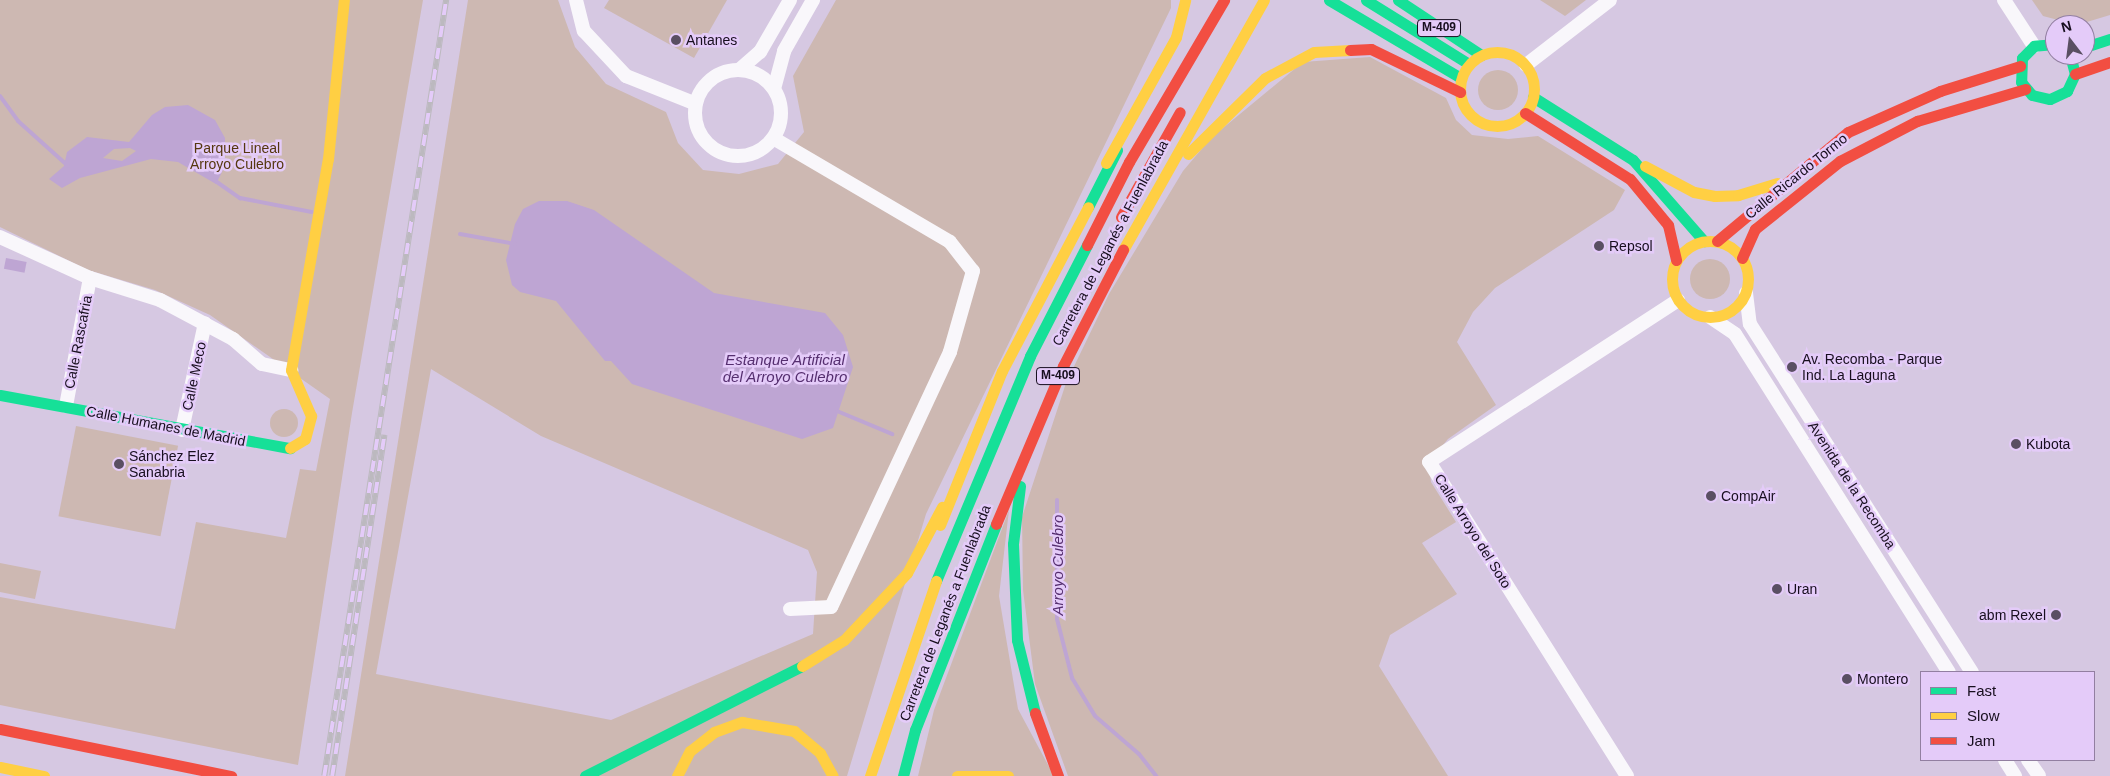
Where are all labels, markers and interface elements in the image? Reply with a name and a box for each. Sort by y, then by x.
north arrow [2045,15,2095,65]
text: N [2059,17,2073,36]
road number: M-409 [1416,18,1462,38]
place label: Antanes [686,32,737,48]
marker: Antanes [670,34,682,46]
street label: Calle Ricardo Tormo [1741,130,1851,222]
street label: Carretera de Leganés a Fuenlabrada [1049,137,1171,349]
park label: Parque Lineal Arroyo Culebro [190,140,284,172]
place label: Repsol [1609,238,1653,254]
marker: Repsol [1593,240,1605,252]
street label: Calle Rascafria [61,294,95,390]
street label: Calle Meco [179,340,209,412]
water label: Estanque Artificial del Arroyo Culebro [722,350,848,385]
place label: Av. Recomba - Parque Ind. La Laguna [1802,351,1942,384]
marker: Av. Recomba - Parque Ind. La Laguna [1786,361,1798,373]
road number: M-409 [1036,366,1080,386]
street label: Calle Humanes de Madrid [85,402,247,450]
street label: Avenida de la Recomba [1805,418,1899,552]
place label: Kubota [2026,436,2070,452]
marker: Kubota [2010,438,2022,450]
place label: Sánchez Elez Sanabria [129,448,215,481]
marker: Sánchez Elez Sanabria [113,458,125,470]
street label: Calle Arroyo del Soto [1431,470,1515,592]
place label: CompAir [1721,488,1775,504]
marker: CompAir [1705,490,1717,502]
street label: Carretera de Leganés a Fuenlabrada [896,502,994,724]
water label: Arroyo Culebro [1049,515,1067,615]
place label: Uran [1787,581,1817,597]
marker: Uran [1771,583,1783,595]
place label: abm Rexel [1979,607,2046,623]
marker: abm Rexel [2050,609,2062,621]
place label: Montero [1857,671,1908,687]
legend [1920,671,2095,761]
marker: Montero [1841,673,1853,685]
text: Fast [1967,682,1996,699]
text: Slow [1967,707,2000,724]
text: Jam [1967,732,1995,749]

